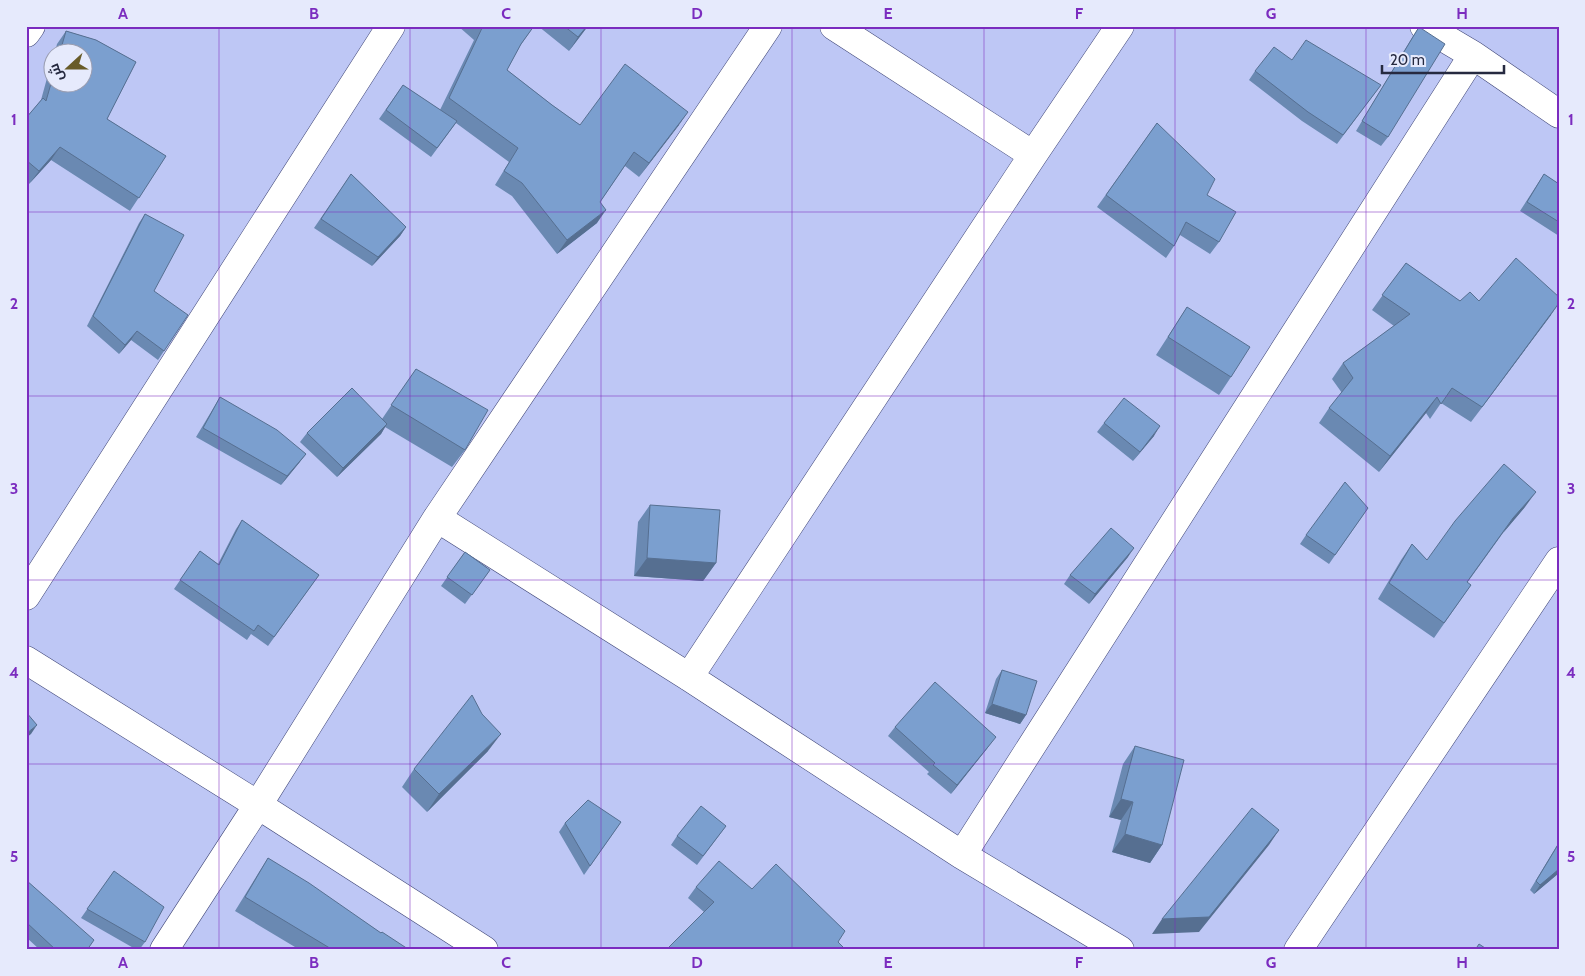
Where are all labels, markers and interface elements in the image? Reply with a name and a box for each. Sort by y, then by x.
text: A [118,4,128,23]
text: B [309,4,319,23]
text: C [501,4,511,23]
text: D [691,4,703,23]
text: E [883,4,893,23]
text: F [1075,4,1084,23]
text: G [1266,4,1276,23]
text: H [1456,4,1468,23]
north arrow [42,42,92,92]
scale bar [1382,42,1505,74]
text: 20 m [1390,51,1425,69]
text: ش [44,61,67,84]
text: 1 [11,110,17,129]
text: 1 [1568,110,1574,129]
text: 2 [10,294,18,313]
text: 2 [1567,294,1575,313]
text: 3 [10,479,18,498]
text: 3 [1567,479,1575,498]
text: 4 [9,663,19,682]
text: 4 [1566,663,1576,682]
text: 5 [10,847,18,866]
text: 5 [1567,847,1575,866]
text: A [118,953,128,972]
text: B [309,953,319,972]
text: C [501,953,511,972]
text: D [691,953,703,972]
text: E [883,953,893,972]
text: F [1075,953,1084,972]
text: G [1266,953,1276,972]
text: H [1456,953,1468,972]

